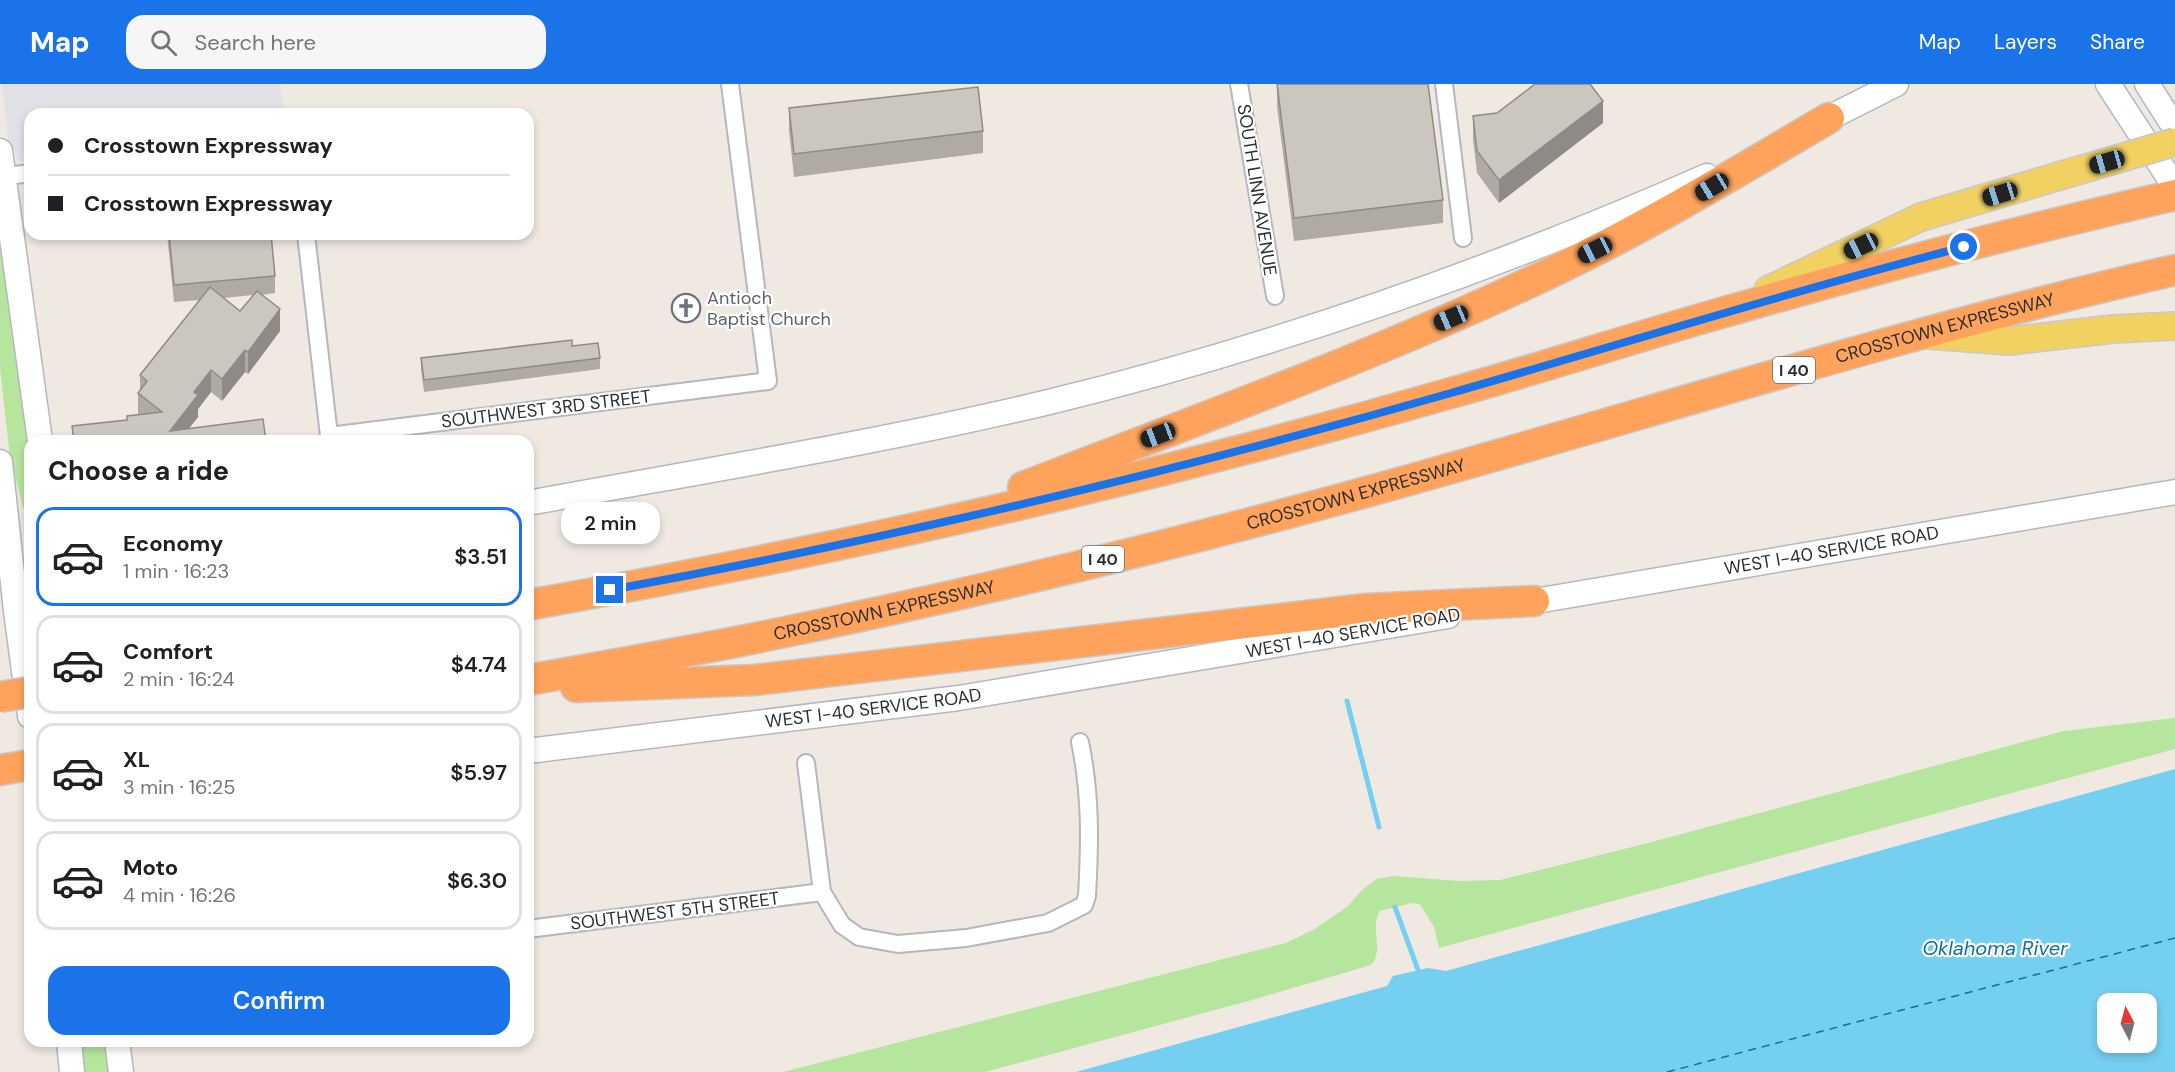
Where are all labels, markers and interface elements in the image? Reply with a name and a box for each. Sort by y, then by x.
search box [126,15,546,69]
text: Map [30,24,90,61]
icon: search [147,26,180,59]
text: Search here [195,28,316,57]
text: Map [1919,28,1961,56]
text: Layers [1994,28,2057,56]
text: Share [2090,28,2145,56]
street label: SOUTH LINN AVENUE [1232,102,1282,278]
text: Crosstown Expressway [84,131,333,160]
car [2087,148,2127,176]
car [1692,170,1732,204]
car [1980,180,2020,208]
text: Crosstown Expressway [84,189,333,218]
car [1841,230,1881,262]
route start [1950,233,1977,260]
car [1575,234,1615,266]
place label: Antioch Baptist Church [707,286,831,331]
street label: CROSSTOWN EXPRESSWAY [1833,287,2058,369]
church icon: Antioch Baptist Church [670,292,702,324]
car [1431,303,1471,333]
road number: I 40 [1773,357,1815,383]
street label: SOUTHWEST 3RD STREET [440,384,652,434]
car [1138,420,1178,450]
text: Choose a ride [48,453,229,488]
street label: CROSSTOWN EXPRESSWAY [1244,453,1469,536]
callout: 2 min [560,503,660,545]
text: 2 min [584,510,637,536]
street label: WEST I-40 SERVICE ROAD [1722,520,1941,581]
text: Economy [123,529,223,558]
icon: car [51,530,105,584]
text: $3.51 [454,542,507,571]
road number: I 40 [1082,546,1124,572]
text: 1 min · 16:23 [123,558,229,584]
street label: CROSSTOWN EXPRESSWAY [771,574,998,646]
route end [596,576,623,603]
street label: WEST I-40 SERVICE ROAD [1244,602,1462,664]
text: Comfort [123,637,213,666]
icon: car [51,638,105,692]
text: $4.74 [451,650,507,679]
text: 2 min · 16:24 [123,666,235,692]
street label: WEST I-40 SERVICE ROAD [764,682,983,734]
text: XL [123,745,150,774]
icon: car [51,746,105,800]
text: $5.97 [450,758,507,787]
text: 3 min · 16:25 [123,774,235,800]
text: Moto [123,853,178,882]
icon: car [51,854,105,908]
text: $6.30 [447,866,507,895]
text: 4 min · 16:26 [123,882,236,908]
street label: SOUTHWEST 5TH STREET [569,886,781,936]
water label: Oklahoma River [1922,935,2068,961]
button: Confirm [48,966,510,1035]
north arrow [2097,993,2157,1053]
map controls [2097,993,2157,1053]

